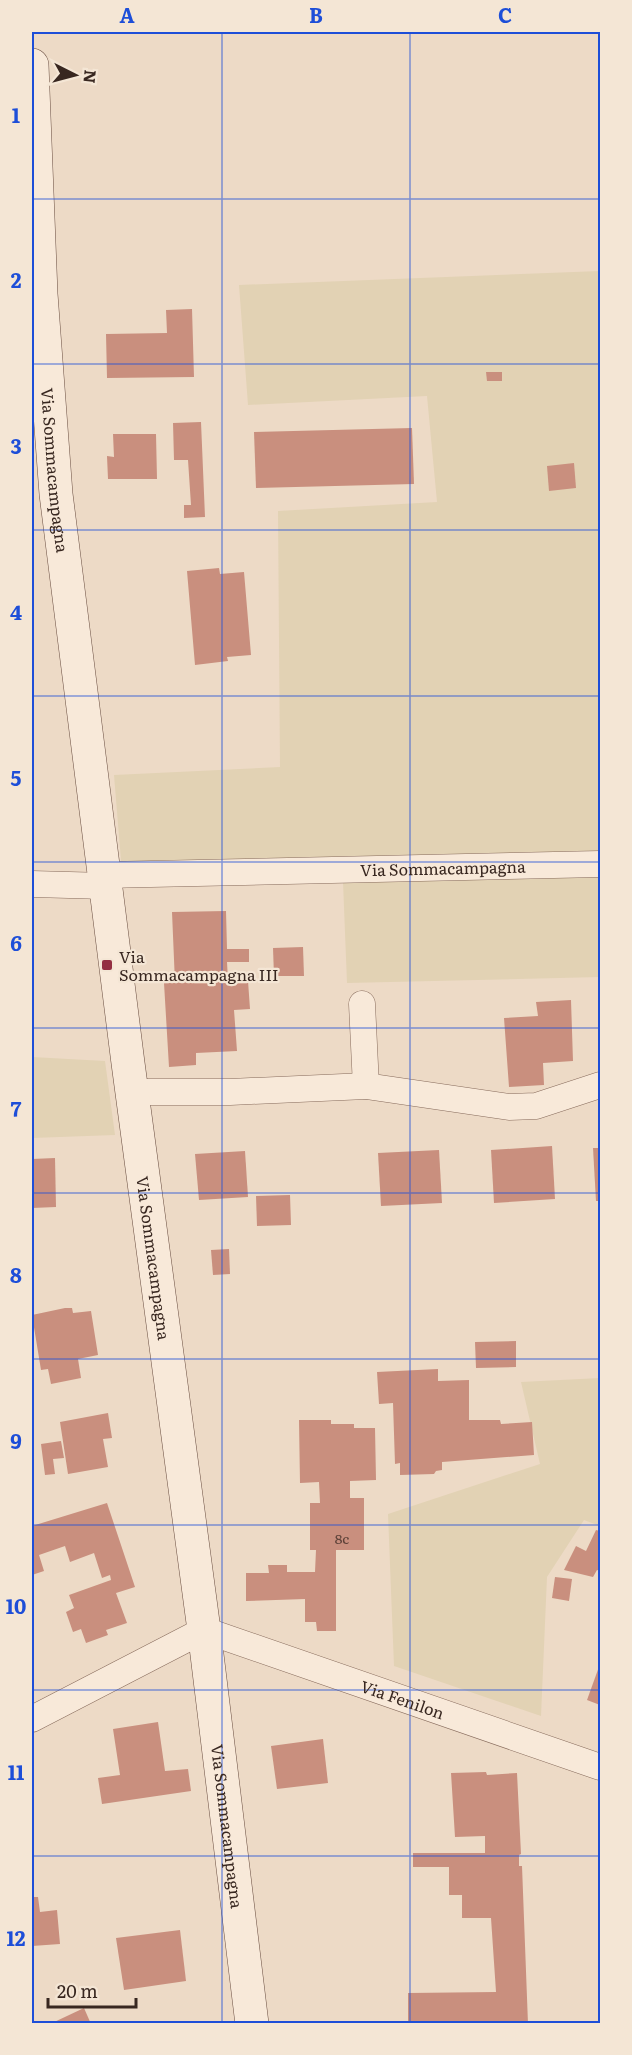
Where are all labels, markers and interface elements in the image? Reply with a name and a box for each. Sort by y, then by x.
text: A [119,0,135,29]
text: B [309,0,323,29]
text: C [498,0,512,29]
north arrow [45,45,105,105]
text: N [78,69,104,85]
text: 1 [12,99,20,129]
text: 2 [11,264,22,294]
street label: Via Sommacampagna [36,387,75,554]
text: 3 [10,430,22,460]
text: 4 [10,596,22,626]
text: 5 [11,762,22,792]
street label: Via Sommacampagna [360,854,526,881]
text: 6 [10,927,22,957]
place label: Via Sommacampagna III [119,944,278,986]
marker: Via Sommacampagna III [100,958,114,972]
text: 7 [11,1093,22,1123]
street label: Via Sommacampagna [131,1174,177,1342]
text: 8 [10,1259,22,1289]
text: 9 [10,1425,22,1455]
house number: 8c [335,1528,349,1548]
text: 10 [6,1590,26,1620]
street label: Via Fenilon [358,1673,448,1724]
street label: Via Sommacampagna [206,1743,250,1910]
text: 11 [8,1756,24,1786]
text: 12 [6,1922,26,1952]
scale bar [48,1971,136,2009]
text: 20 m [57,1977,98,2004]

